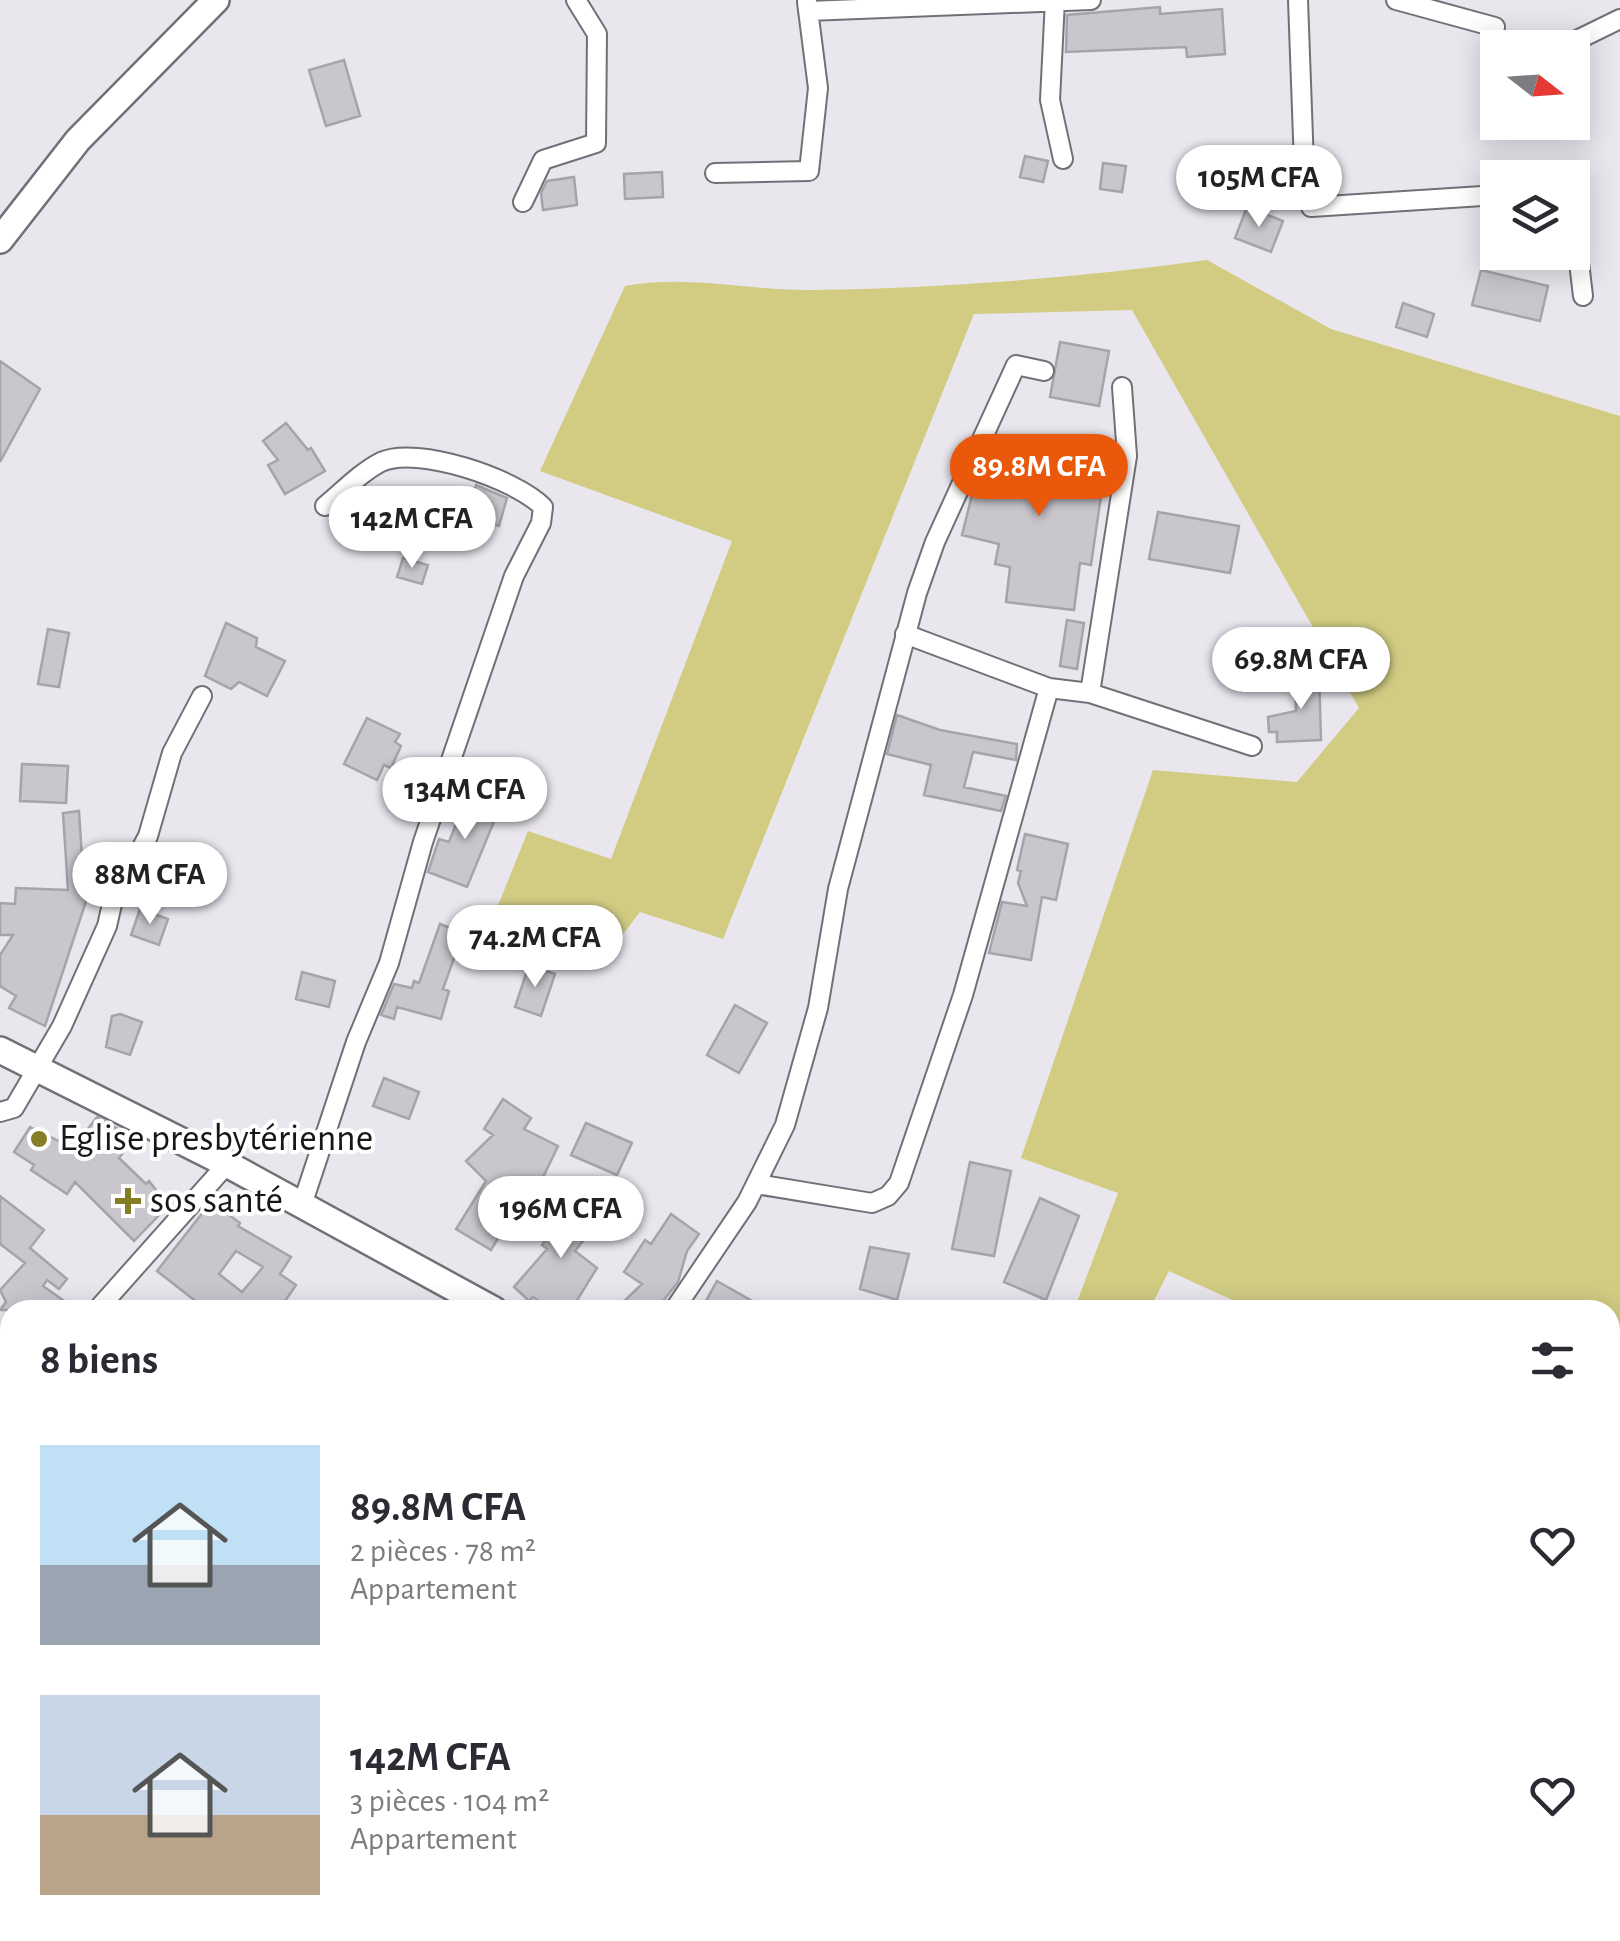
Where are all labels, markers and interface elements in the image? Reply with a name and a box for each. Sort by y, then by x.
north arrow [1480,30,1590,140]
map controls [1480,30,1590,270]
pin: 105M CFA [1156,145,1362,230]
button: layers [1480,160,1590,270]
text: 105M CFA [1198,161,1320,193]
pin: 89.8M CFA [925,434,1153,519]
text: 89.8M CFA [972,450,1106,482]
pin: 142M CFA [309,486,515,571]
text: 142M CFA [351,502,473,534]
pin: 69.8M CFA [1187,627,1415,712]
text: 69.8M CFA [1234,643,1368,675]
pin: 134M CFA [362,757,568,842]
text: 134M CFA [404,773,526,805]
pin: 88M CFA [58,842,242,927]
text: 88M CFA [94,858,206,890]
pin: 74.2M CFA [421,905,649,990]
text: 74.2M CFA [469,921,601,953]
place label: Eglise presbytérienne [59,1120,373,1158]
marker: Eglise presbytérienne [28,1128,50,1150]
pin: 196M CFA [458,1176,664,1261]
place label: sos santé [150,1182,283,1220]
marker: sos santé [115,1188,141,1214]
text: 196M CFA [500,1192,622,1224]
icon: filters [1525,1333,1580,1388]
text: 8 biens [40,1339,158,1381]
icon: home [120,1485,240,1605]
text: 89.8M CFA [350,1486,526,1528]
icon: heart [1525,1518,1580,1573]
text: 2 pièces · 78 m² [350,1535,536,1567]
text: Appartement [350,1573,517,1605]
icon: home [120,1735,240,1855]
text: 142M CFA [350,1736,511,1778]
icon: heart [1525,1768,1580,1823]
text: 3 pièces · 104 m² [350,1785,549,1817]
text: Appartement [350,1823,517,1855]

